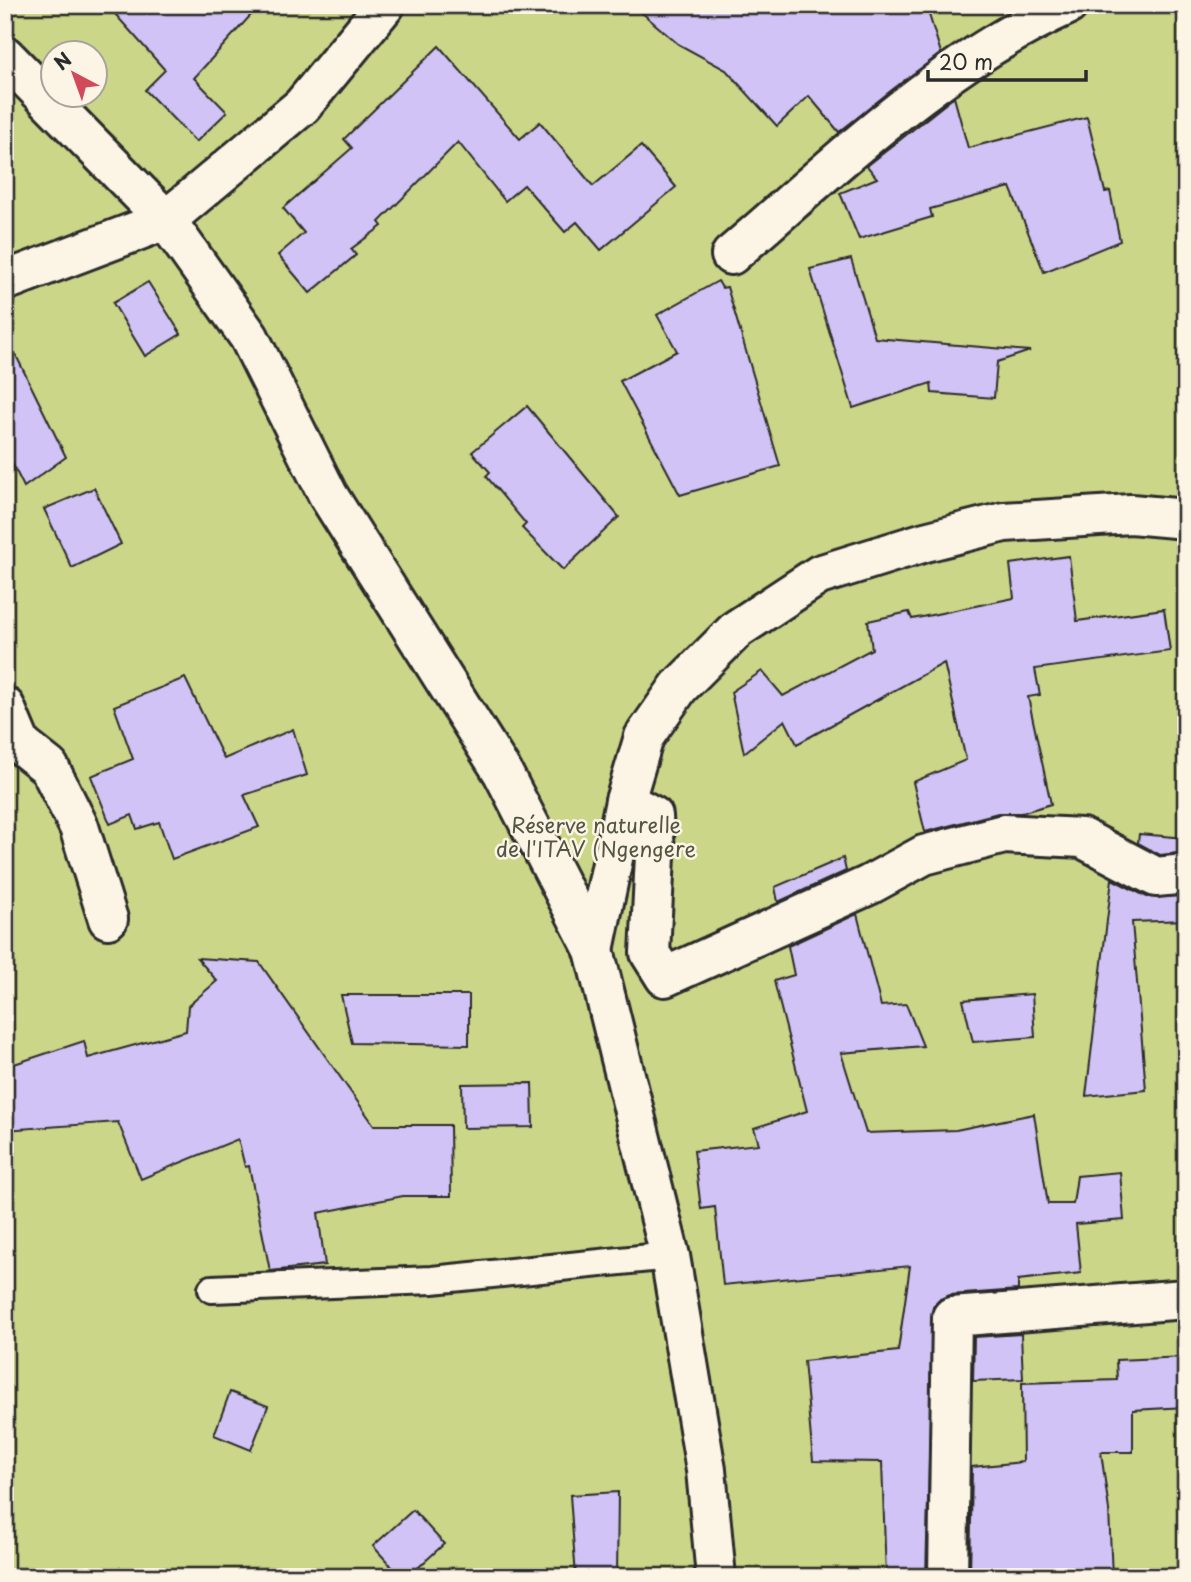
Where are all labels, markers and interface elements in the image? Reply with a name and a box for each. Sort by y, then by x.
north arrow [38,38,108,108]
scale bar [928,38,1086,82]
text: N [47,45,77,76]
text: 20 m [939,45,993,77]
park label: Réserve naturelle de l'ITAV (Ngengere [496,808,696,864]

